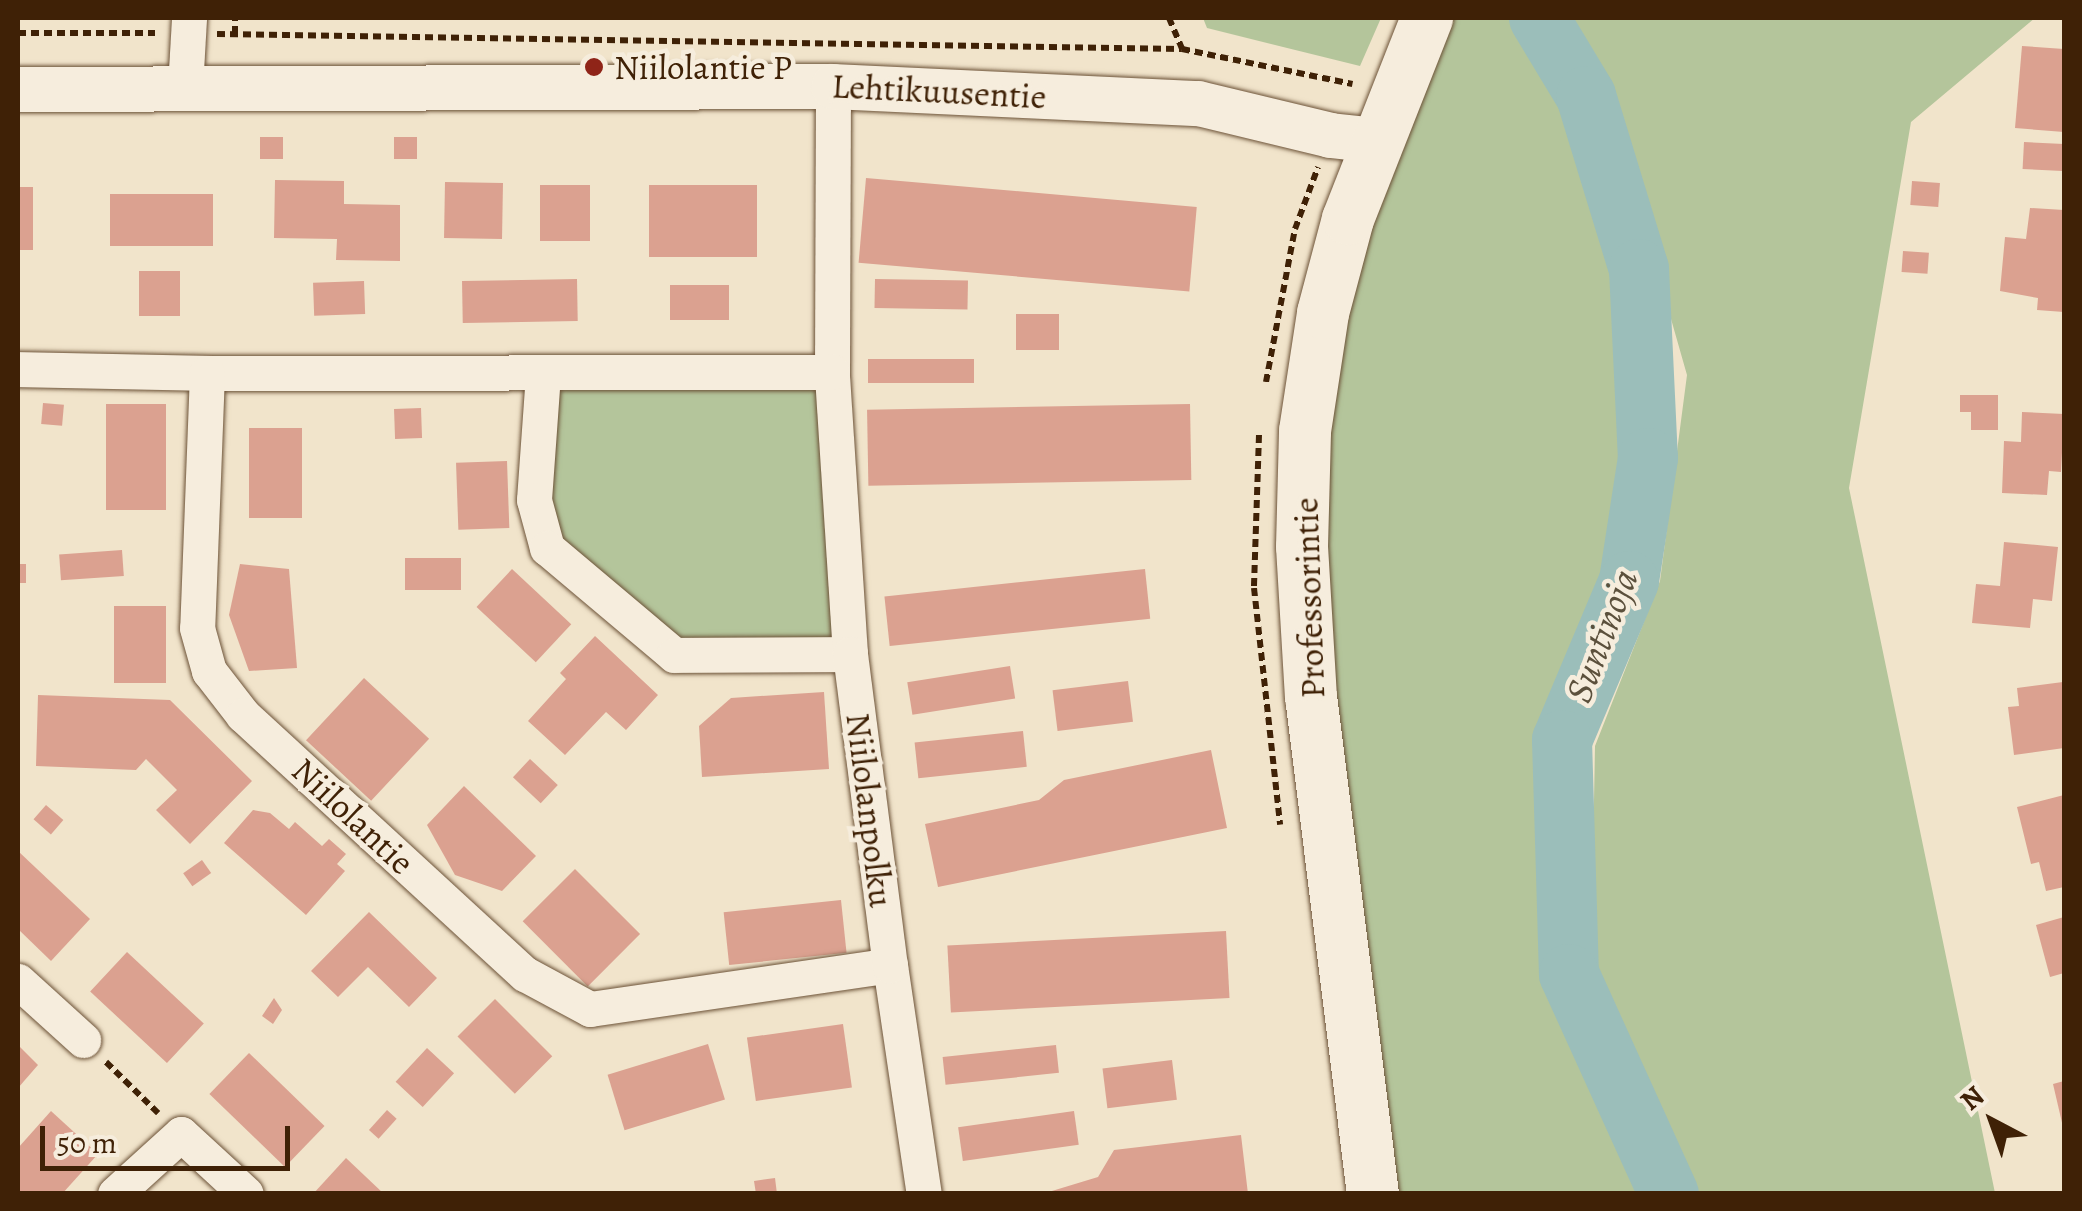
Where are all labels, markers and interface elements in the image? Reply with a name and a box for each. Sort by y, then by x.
place label: Niilolantie P [614,46,792,88]
marker: Niilolantie P [583,56,605,78]
street label: Lehtikuusentie [831,64,1047,118]
street label: Professorintie [1285,497,1333,699]
water label: Suntinoja [1556,563,1648,709]
street label: Niilolanpolku [837,711,903,909]
street label: Niilolantie [283,749,423,883]
north arrow [1942,1071,2042,1171]
text: N [1952,1077,1992,1119]
scale bar [45,1106,295,1168]
text: 50 m [57,1123,117,1163]

